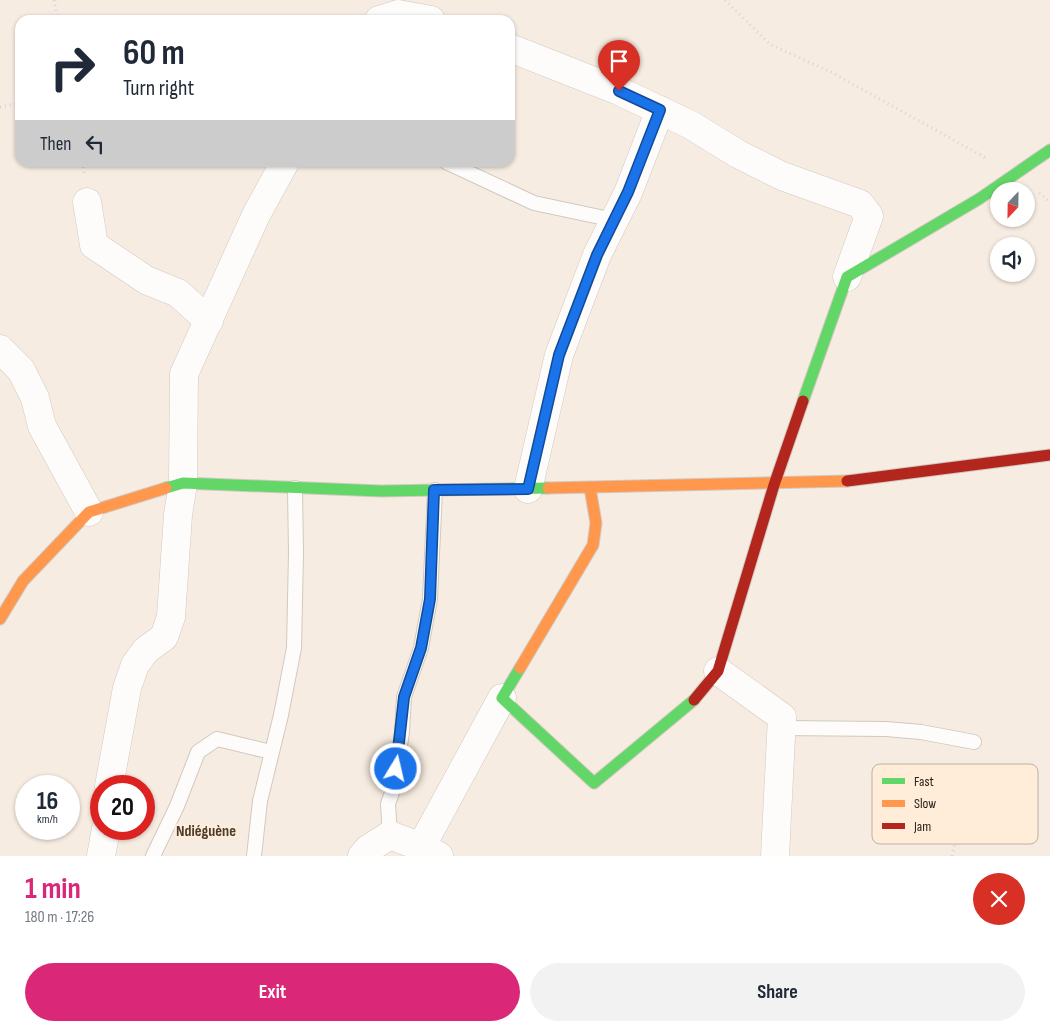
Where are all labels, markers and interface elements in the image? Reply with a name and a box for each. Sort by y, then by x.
text: 60 m [123,32,185,75]
icon: right [40,35,105,100]
pin [598,40,640,91]
icon: arrive [605,47,633,75]
text: Turn right [123,75,194,102]
icon: left [81,130,109,158]
text: Then [40,133,71,156]
north arrow [990,182,1035,228]
map controls [990,182,1035,282]
button: sound [990,237,1035,282]
position arrow [369,742,421,794]
legend [872,764,1038,844]
text: Fast [914,773,934,790]
speed limit sign: 20 [90,775,155,840]
text: 16 [37,786,58,817]
text: Slow [914,795,936,812]
text: km/h [37,812,58,827]
text: Jam [913,818,931,835]
district label: Ndiéguène [176,822,236,841]
text: 1 min [25,871,81,907]
button: close [973,873,1025,925]
text: 180 m · 17:26 [25,908,94,927]
button: Exit [25,963,520,1021]
button: Share [530,963,1025,1021]

